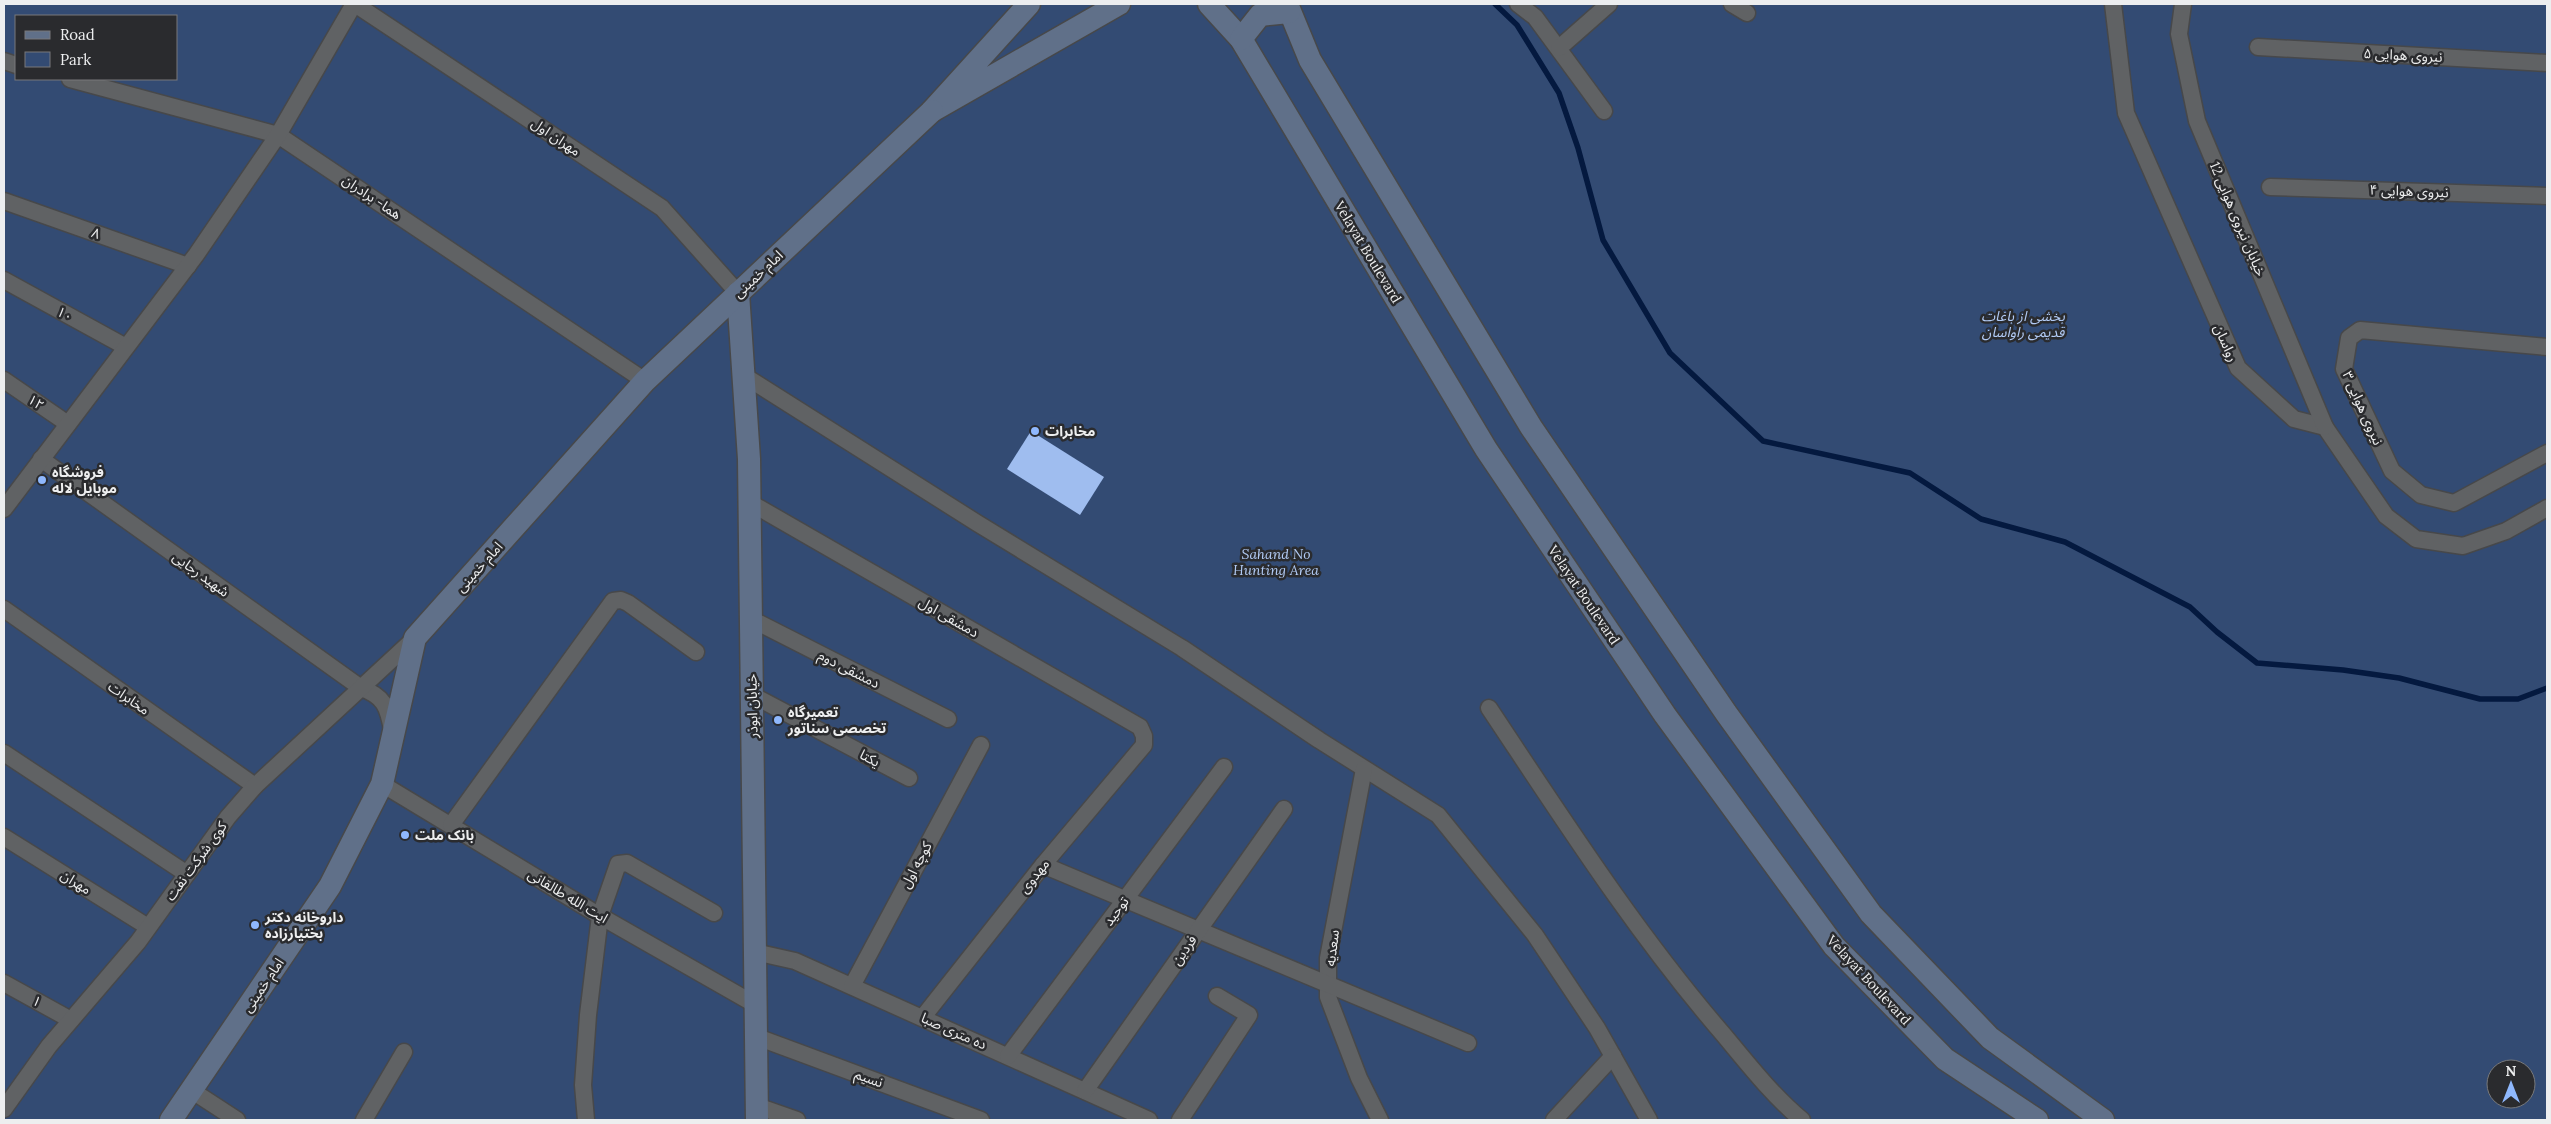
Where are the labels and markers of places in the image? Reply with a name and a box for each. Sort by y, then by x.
place label: مخابرات [1045,422,1095,440]
marker: مخابرات [1029,425,1041,437]
place label: فروشگاه‌ موبایل‌ لاله‌ [52,463,117,497]
marker: فروشگاه‌ موبایل‌ لاله‌ [36,474,48,486]
place label: تعمیرگاه تخصصی سناتور [787,703,886,737]
marker: تعمیرگاه تخصصی سناتور [772,714,784,726]
place label: بانک ملت [415,826,474,844]
marker: بانک ملت [399,829,411,841]
place label: داروخانه دکتر بختیارزاده [264,908,344,942]
marker: داروخانه دکتر بختیارزاده [249,919,261,931]

